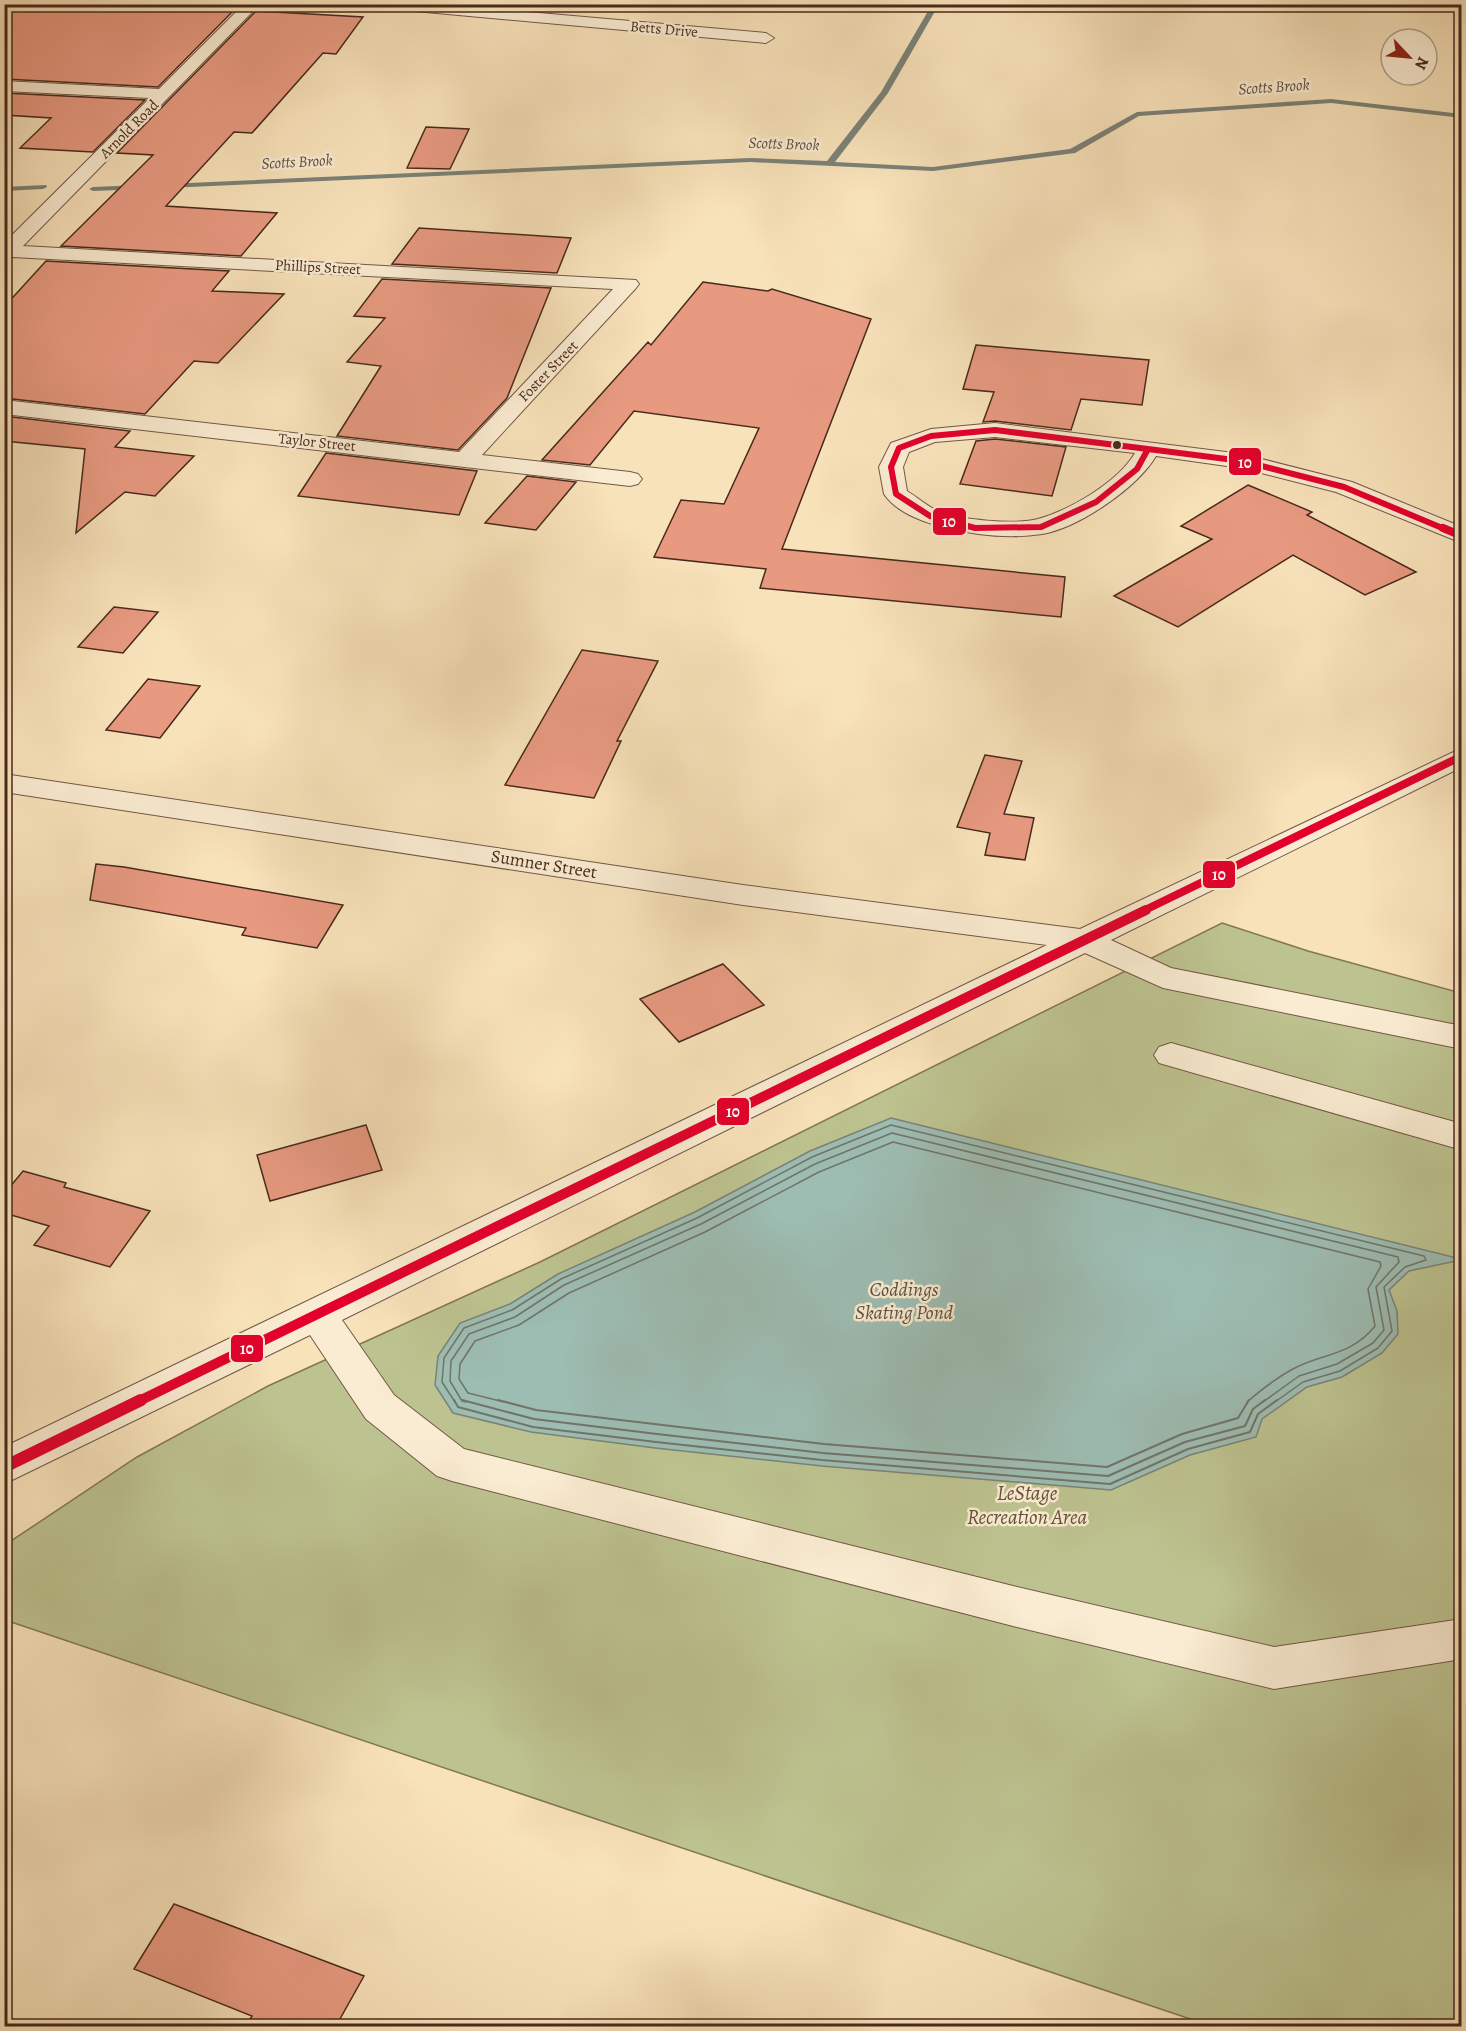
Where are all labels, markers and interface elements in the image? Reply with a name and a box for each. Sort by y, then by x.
street label: Betts Drive [629,16,699,42]
north arrow [1379,27,1439,87]
text: N [1409,53,1434,74]
water label: Scotts Brook [1238,74,1310,100]
street label: Arnold Road [94,94,164,164]
water label: Scotts Brook [748,132,820,156]
water label: Scotts Brook [261,149,333,175]
street label: Phillips Street [275,255,361,279]
street label: Foster Street [514,336,582,406]
street label: Taylor Street [277,428,357,456]
unlabelled marker [1111,439,1123,451]
line badge: 10 [1228,447,1262,476]
text: 10 [1238,452,1252,474]
line badge: 10 [932,507,967,536]
text: 10 [942,511,956,533]
street label: Sumner Street [489,844,599,884]
line badge: 10 [1202,860,1236,889]
text: 10 [1212,864,1226,886]
line badge: 10 [716,1097,750,1126]
text: 10 [726,1101,740,1123]
water label: Coddings Skating Pond [855,1276,954,1326]
line badge: 10 [230,1334,264,1363]
text: 10 [240,1338,254,1360]
park label: LeStage Recreation Area [967,1479,1087,1531]

